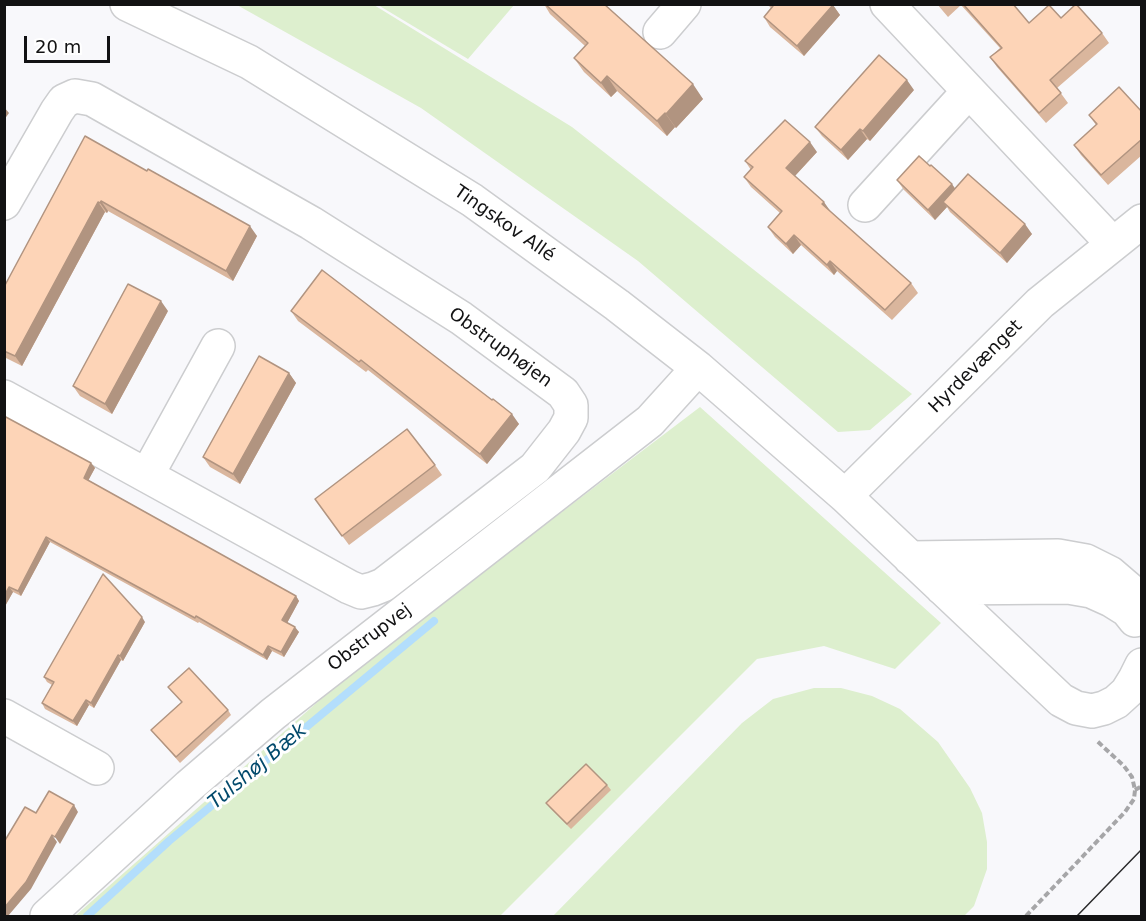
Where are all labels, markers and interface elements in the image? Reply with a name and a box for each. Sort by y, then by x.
scale bar [27,24,112,62]
text: 20 m [35,36,81,57]
street label: Tingskov Allé [449,181,559,267]
street label: Obstruphøjen [444,303,556,393]
street label: Hyrdevænget [925,316,1027,418]
street label: Obstrupvej [324,600,416,676]
water label: Tulshøj Bæk [204,719,312,815]

